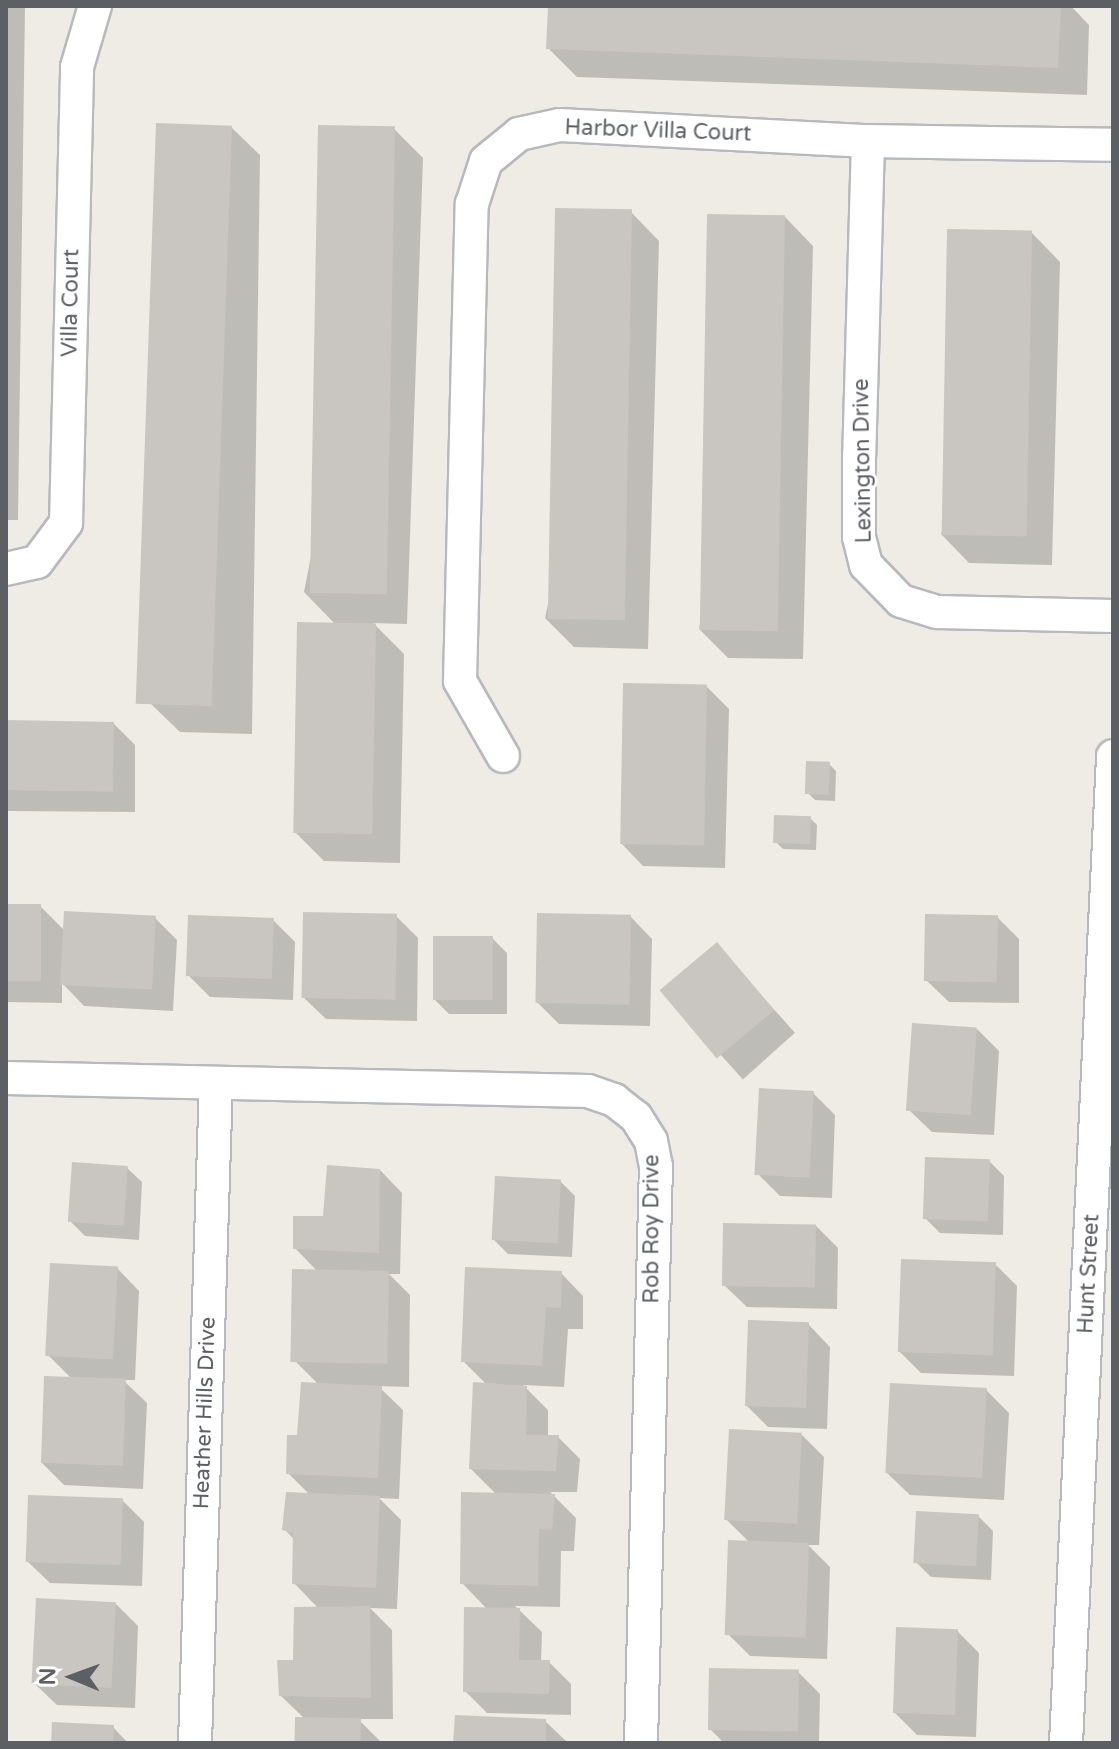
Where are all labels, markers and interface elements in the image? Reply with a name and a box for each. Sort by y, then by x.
street label: Harbor Villa Court [564,115,752,147]
street label: Villa Court [57,249,85,357]
street label: Lexington Drive [848,378,878,544]
street label: Rob Roy Drive [639,1154,665,1304]
street label: Hunt Street [1073,1213,1105,1335]
street label: Heather Hills Drive [188,1316,222,1510]
north arrow [32,1637,112,1717]
text: N [35,1668,61,1686]

